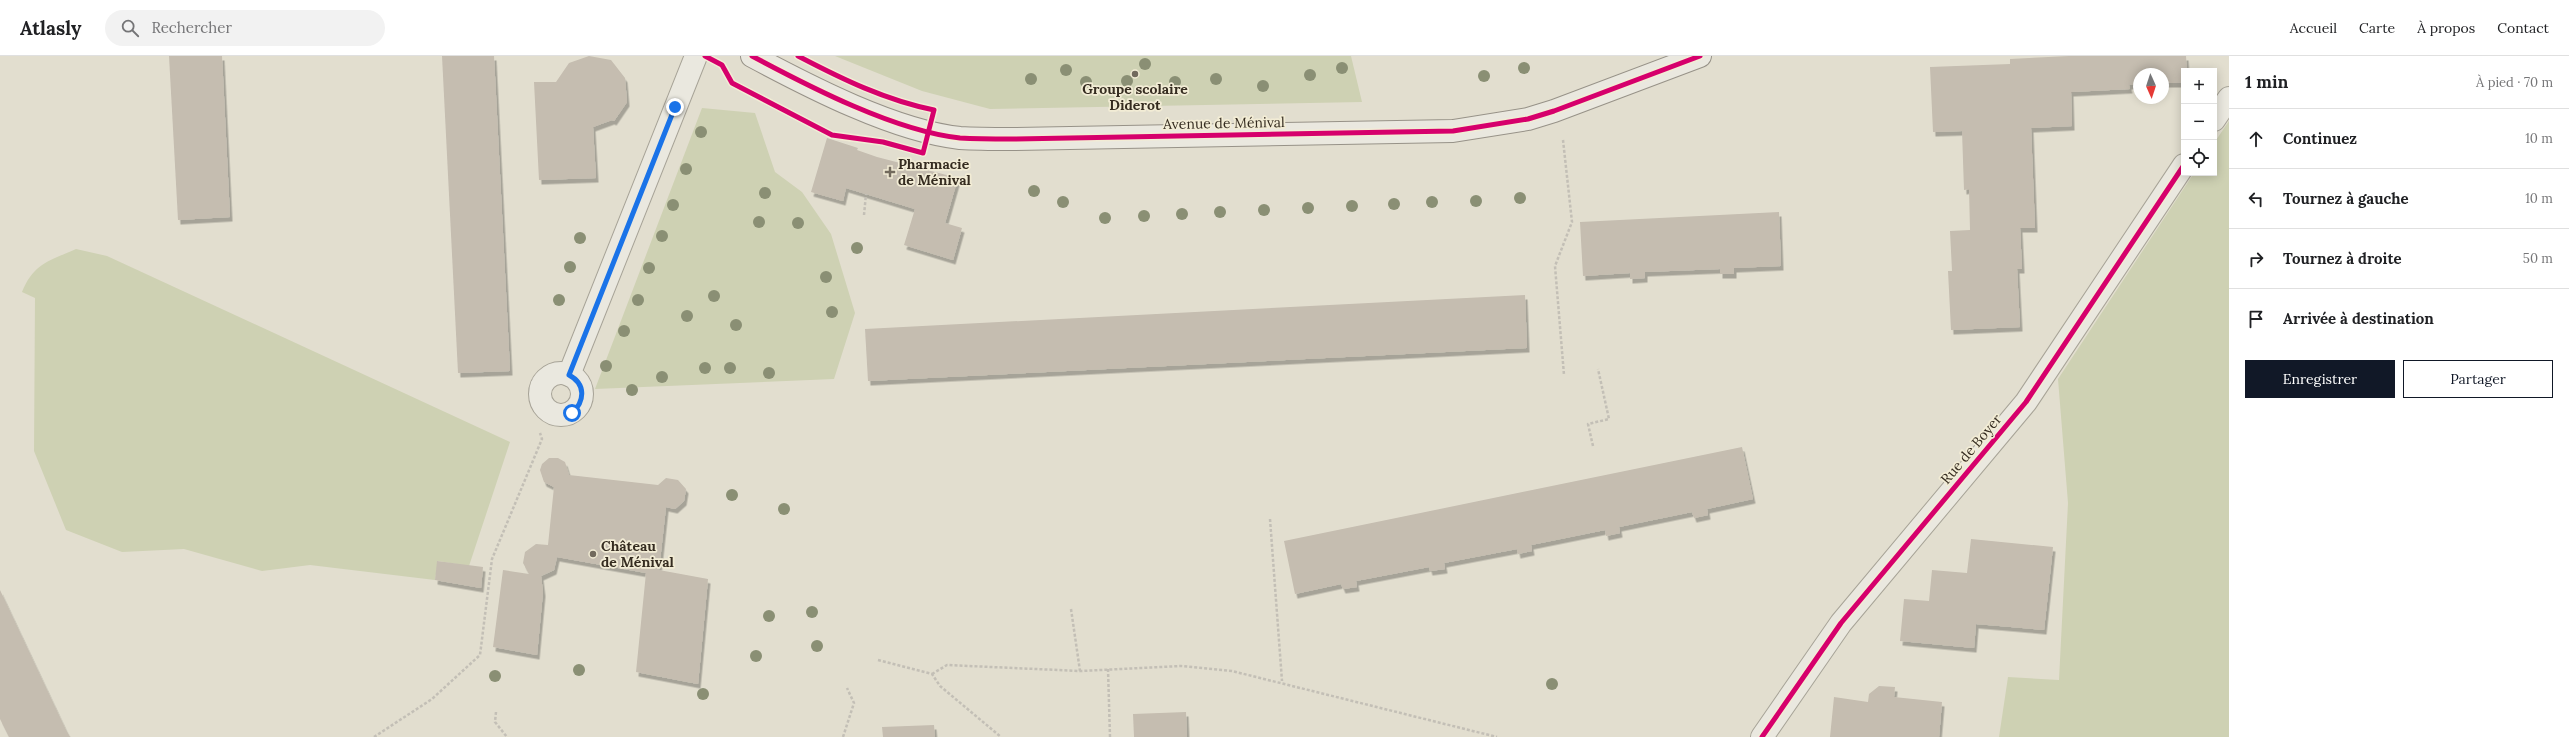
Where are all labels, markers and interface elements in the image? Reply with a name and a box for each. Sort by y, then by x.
search box [105,10,385,46]
text: Atlasly [20,16,81,40]
icon: search [119,17,141,39]
text: Rechercher [151,18,232,37]
text: Accueil [2290,19,2337,37]
text: Carte [2359,19,2395,37]
text: À propos [2417,19,2475,37]
text: Contact [2497,19,2549,37]
north arrow [2133,68,2169,104]
map controls [2181,68,2217,176]
button: + [2181,68,2217,104]
marker: Groupe scolaire Diderot [1130,69,1140,79]
text: 1 min [2245,71,2288,93]
text: À pied · 70 m [2476,74,2553,91]
place label: Groupe scolaire Diderot [1082,80,1188,114]
route end [666,98,684,116]
button: − [2181,104,2217,140]
street label: Avenue de Ménival [1162,113,1285,133]
icon: ahead [2245,128,2267,150]
text: Continuez [2283,129,2357,148]
text: 10 m [2525,130,2553,147]
button: locate [2181,140,2217,176]
place label: Pharmacie de Ménival [898,155,972,189]
marker: Pharmacie de Ménival [885,167,895,177]
icon: left [2245,188,2267,210]
text: Tournez à gauche [2283,189,2409,208]
text: 10 m [2525,190,2553,207]
icon: right [2245,248,2267,270]
text: Tournez à droite [2283,249,2402,268]
text: 50 m [2523,250,2553,267]
icon: arrive [2245,308,2267,330]
text: Arrivée à destination [2283,309,2434,328]
button: Enregistrer [2245,360,2395,398]
button: Partager [2403,360,2553,398]
route start [563,404,581,422]
street label: Rue de Boyer [1937,410,2005,488]
place label: Château de Ménival [601,537,675,571]
marker: Château de Ménival [588,549,598,559]

